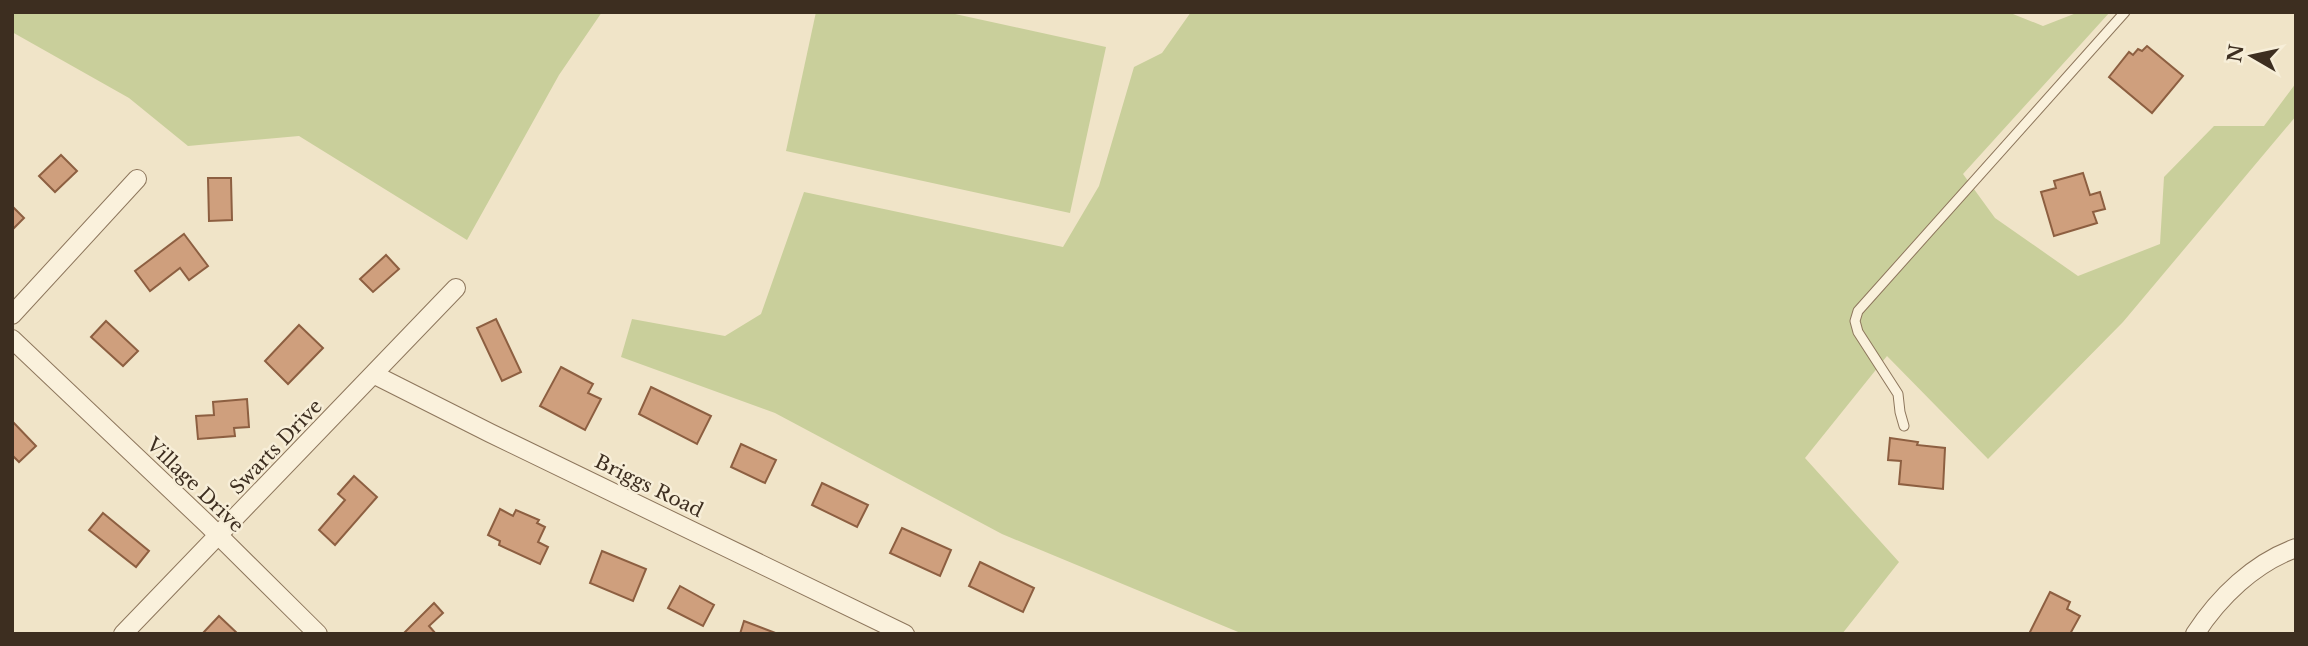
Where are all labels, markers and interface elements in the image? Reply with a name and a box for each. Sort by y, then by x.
north arrow [2217,21,2287,91]
text: N [2223,43,2248,64]
street label: Swarts Drive [225,395,327,499]
street label: Village Drive [141,432,248,537]
street label: Briggs Road [591,450,707,522]

